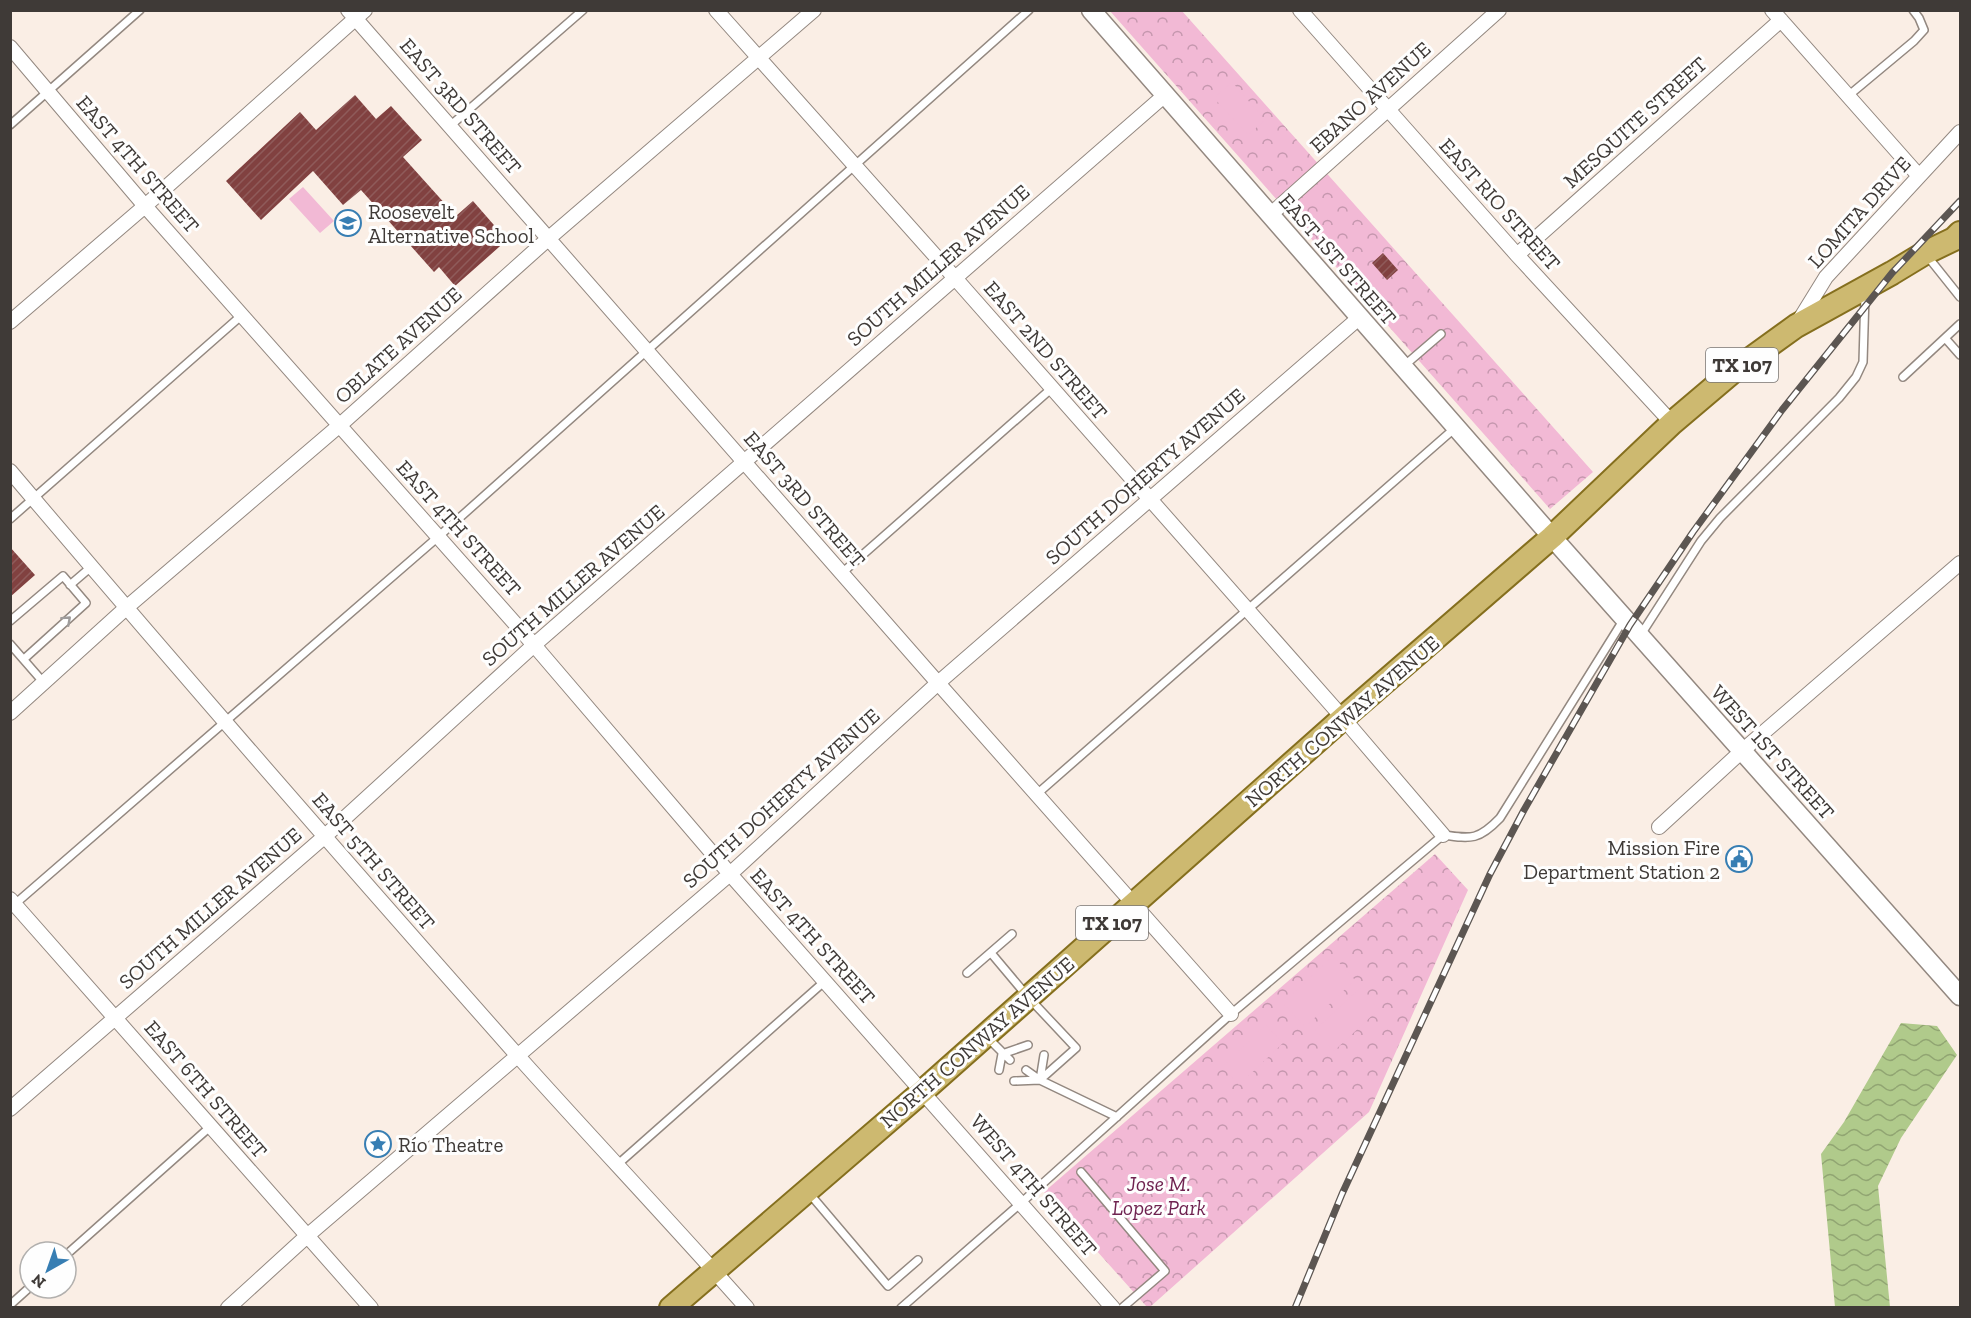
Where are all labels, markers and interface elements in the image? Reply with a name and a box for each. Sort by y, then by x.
street label: EAST 3RD STREET [395,33,527,179]
street label: EBANO AVENUE [1304,36,1436,158]
street label: MESQUITE STREET [1558,51,1712,193]
street label: EAST 4TH STREET [71,90,205,238]
street label: EAST RIO STREET [1434,133,1566,275]
street label: LOMITA DRIVE [1802,151,1916,273]
street label: SOUTH MILLER AVENUE [842,179,1034,351]
street label: EAST 1ST STREET [1274,188,1402,330]
place label: Roosevelt Alternative School [368,199,534,248]
school or university icon: Roosevelt Alternative School [333,208,363,238]
street label: EAST 2ND STREET [979,276,1113,424]
street label: OBLATE AVENUE [329,281,467,409]
road number: TX 107 [1706,348,1778,382]
street label: SOUTH DOHERTY AVENUE [1040,382,1250,570]
street label: EAST 3RD STREET [739,426,871,572]
street label: EAST 4TH STREET [391,455,527,601]
street label: SOUTH MILLER AVENUE [477,499,669,671]
one-way arrow [60,616,71,627]
street label: NORTH CONWAY AVENUE [1240,630,1444,812]
street label: WEST 1ST STREET [1706,680,1840,824]
street label: SOUTH DOHERTY AVENUE [677,703,885,893]
street label: EAST 5TH STREET [308,787,440,935]
street label: SOUTH MILLER AVENUE [114,822,306,994]
place label: Mission Fire Department Station 2 [1523,835,1720,884]
public building icon: Mission Fire Department Station 2 [1724,844,1754,874]
street label: EAST 4TH STREET [745,863,881,1009]
road number: TX 107 [1076,906,1148,940]
street label: NORTH CONWAY AVENUE [875,951,1079,1133]
street label: EAST 6TH STREET [139,1015,273,1163]
street label: WEST 4TH STREET [966,1109,1102,1261]
place icon: Río Theatre [363,1129,393,1159]
place label: Río Theatre [398,1132,503,1157]
park label: Jose M. Lopez Park [1112,1171,1206,1220]
north arrow [18,1240,78,1300]
text: N [28,1270,49,1292]

